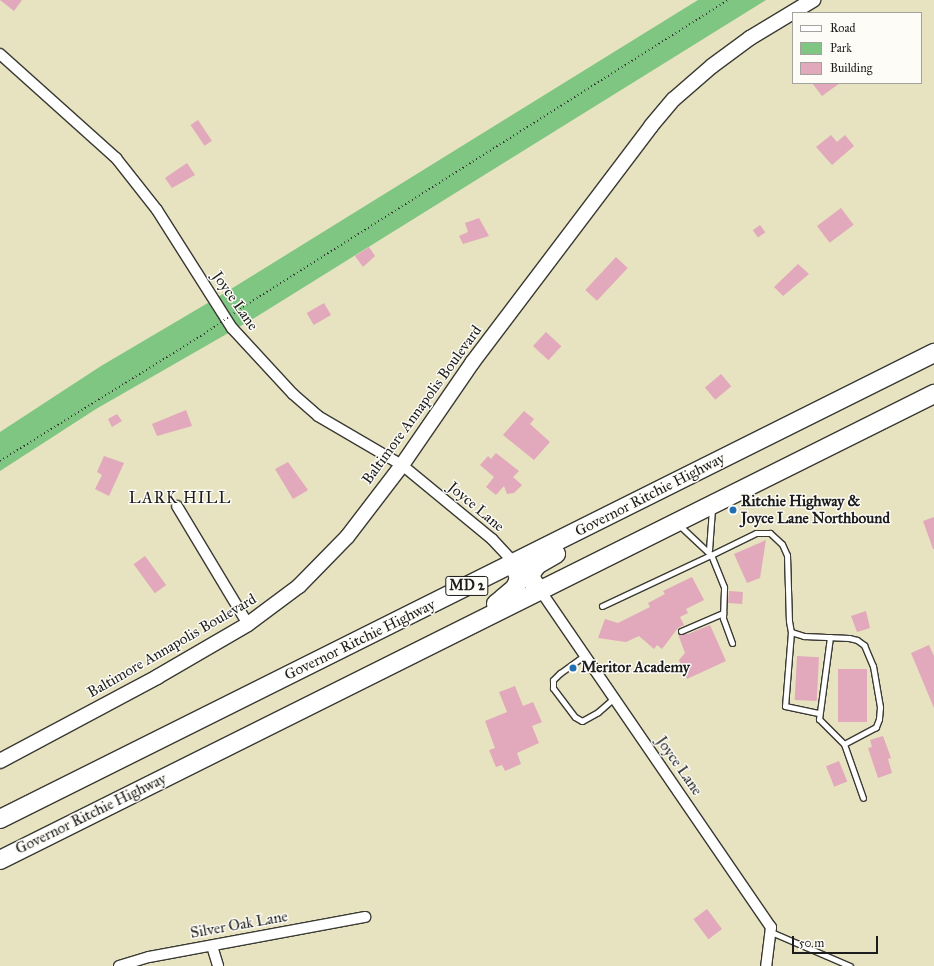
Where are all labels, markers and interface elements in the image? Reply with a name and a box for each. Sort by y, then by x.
legend [792,12,922,84]
text: Road [830,21,856,35]
text: Park [830,41,852,55]
text: Building [830,61,872,75]
street label: Joyce Lane [208,268,262,334]
street label: Baltimore Annapolis Boulevard [358,322,486,488]
street label: Governor Ritchie Highway [572,449,728,541]
street label: Joyce Lane [444,478,508,536]
district label: LARK HILL [129,488,231,508]
place label: Ritchie Highway & Joyce Lane Northbound [741,492,890,527]
marker: Ritchie Highway & Joyce Lane Northbound [728,505,738,515]
road number: MD 2 [445,574,489,598]
street label: Baltimore Annapolis Boulevard [84,590,260,702]
street label: Governor Ritchie Highway [282,596,438,684]
place label: Meritor Academy [581,659,690,677]
marker: Meritor Academy [568,663,578,673]
street label: Joyce Lane [652,733,706,799]
street label: Governor Ritchie Highway [13,770,169,858]
street label: Silver Oak Lane [189,908,289,942]
scale bar [794,928,880,954]
text: 50 m [799,936,824,950]

